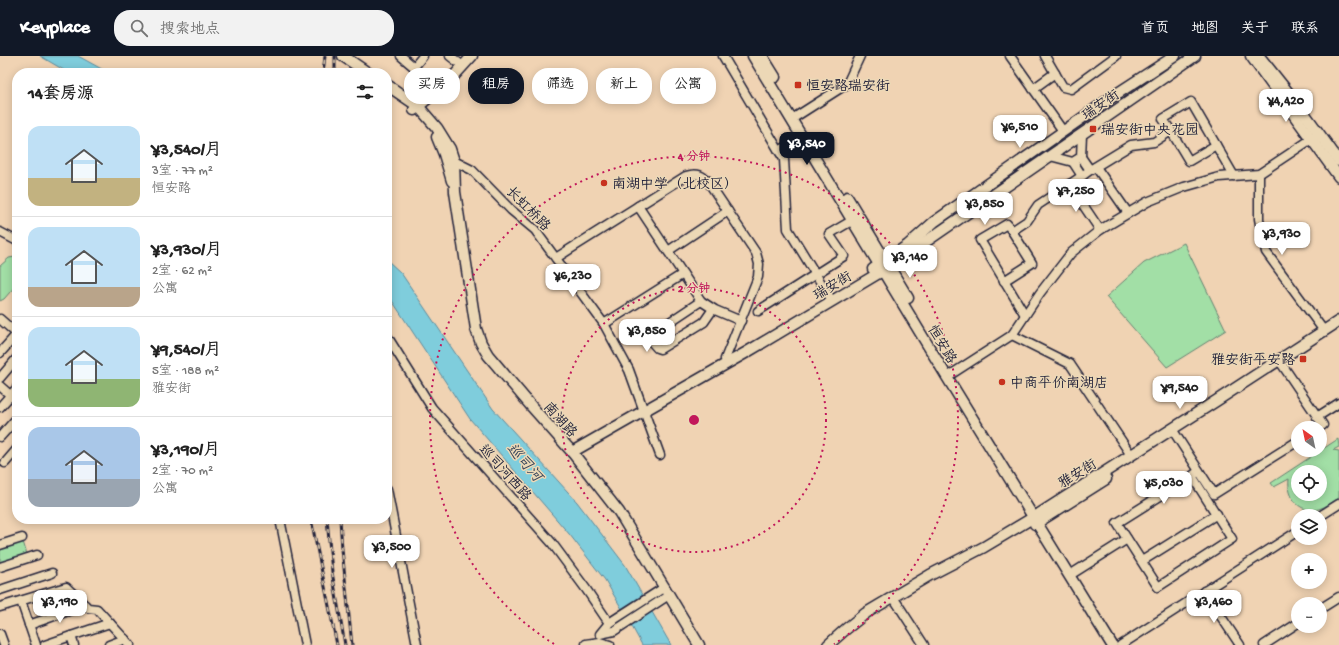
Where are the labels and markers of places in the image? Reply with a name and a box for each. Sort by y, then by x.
place label: 恒安路瑞安街 [806,78,890,96]
marker: 恒安路瑞安街 [793,80,803,90]
pin: ¥4,420 [1253,89,1319,123]
pin: ¥6,510 [987,115,1053,149]
place label: 瑞安街中央花园 [1100,122,1199,140]
marker: 瑞安街中央花园 [1088,124,1098,134]
pin: ¥3,540 [774,132,840,166]
place label: 南湖中学（北校区） [612,176,738,194]
marker: 南湖中学（北校区） [599,178,609,188]
pin: ¥7,250 [1043,179,1109,213]
pin: ¥3,850 [952,192,1018,226]
pin: ¥3,930 [1249,222,1315,256]
pin: ¥3,140 [877,245,943,279]
pin: ¥6,230 [540,264,606,298]
pin: ¥3,850 [614,319,680,353]
place label: 雅安街平安路 [1211,352,1295,370]
marker: 雅安街平安路 [1298,354,1308,364]
place label: 中商平价南湖店 [1010,375,1108,393]
pin: ¥9,540 [1147,376,1213,410]
marker: 中商平价南湖店 [997,377,1007,387]
centre of rings [687,413,701,427]
pin: ¥5,030 [1131,471,1197,505]
pin: ¥3,500 [359,535,425,569]
pin: ¥3,190 [27,590,93,624]
pin: ¥3,460 [1181,590,1247,624]

